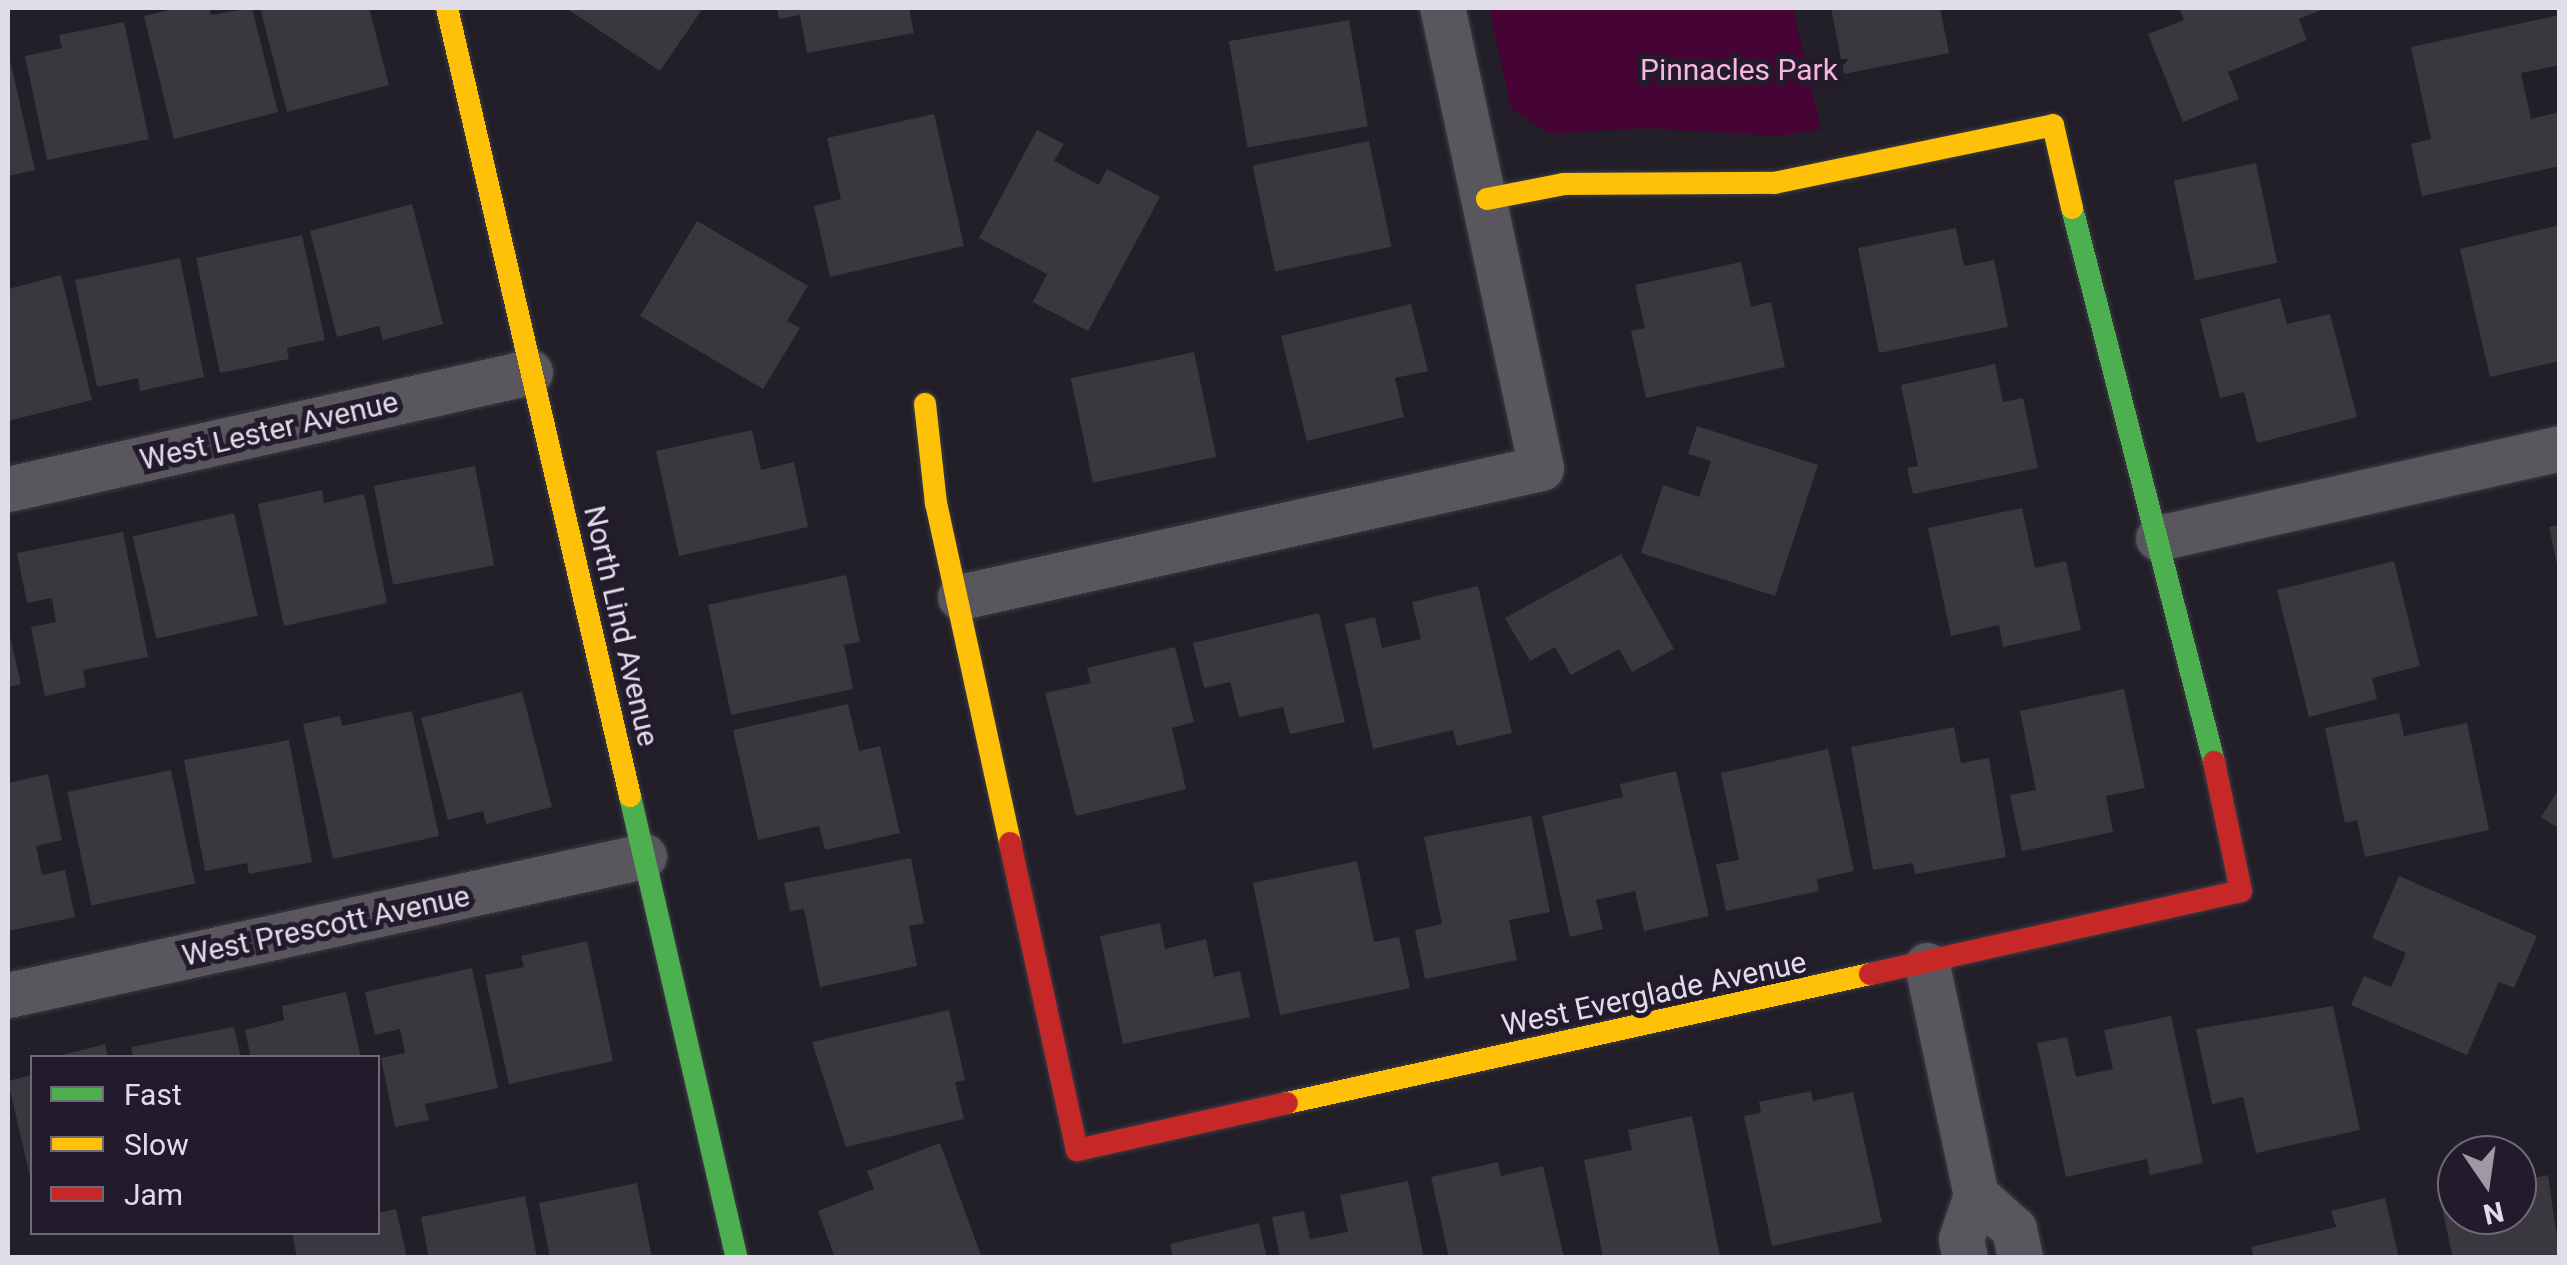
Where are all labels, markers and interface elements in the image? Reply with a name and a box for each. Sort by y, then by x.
park label: Pinnacles Park [1640,52,1838,88]
street label: West Lester Avenue [136,384,402,478]
street label: North Lind Avenue [576,502,666,750]
street label: West Prescott Avenue [179,878,473,974]
street label: West Everglade Avenue [1498,944,1810,1044]
legend [30,1055,380,1235]
text: Fast [124,1077,182,1112]
text: Slow [124,1127,189,1162]
north arrow [2437,1135,2537,1235]
text: Jam [124,1177,183,1212]
text: N [2480,1194,2507,1231]

